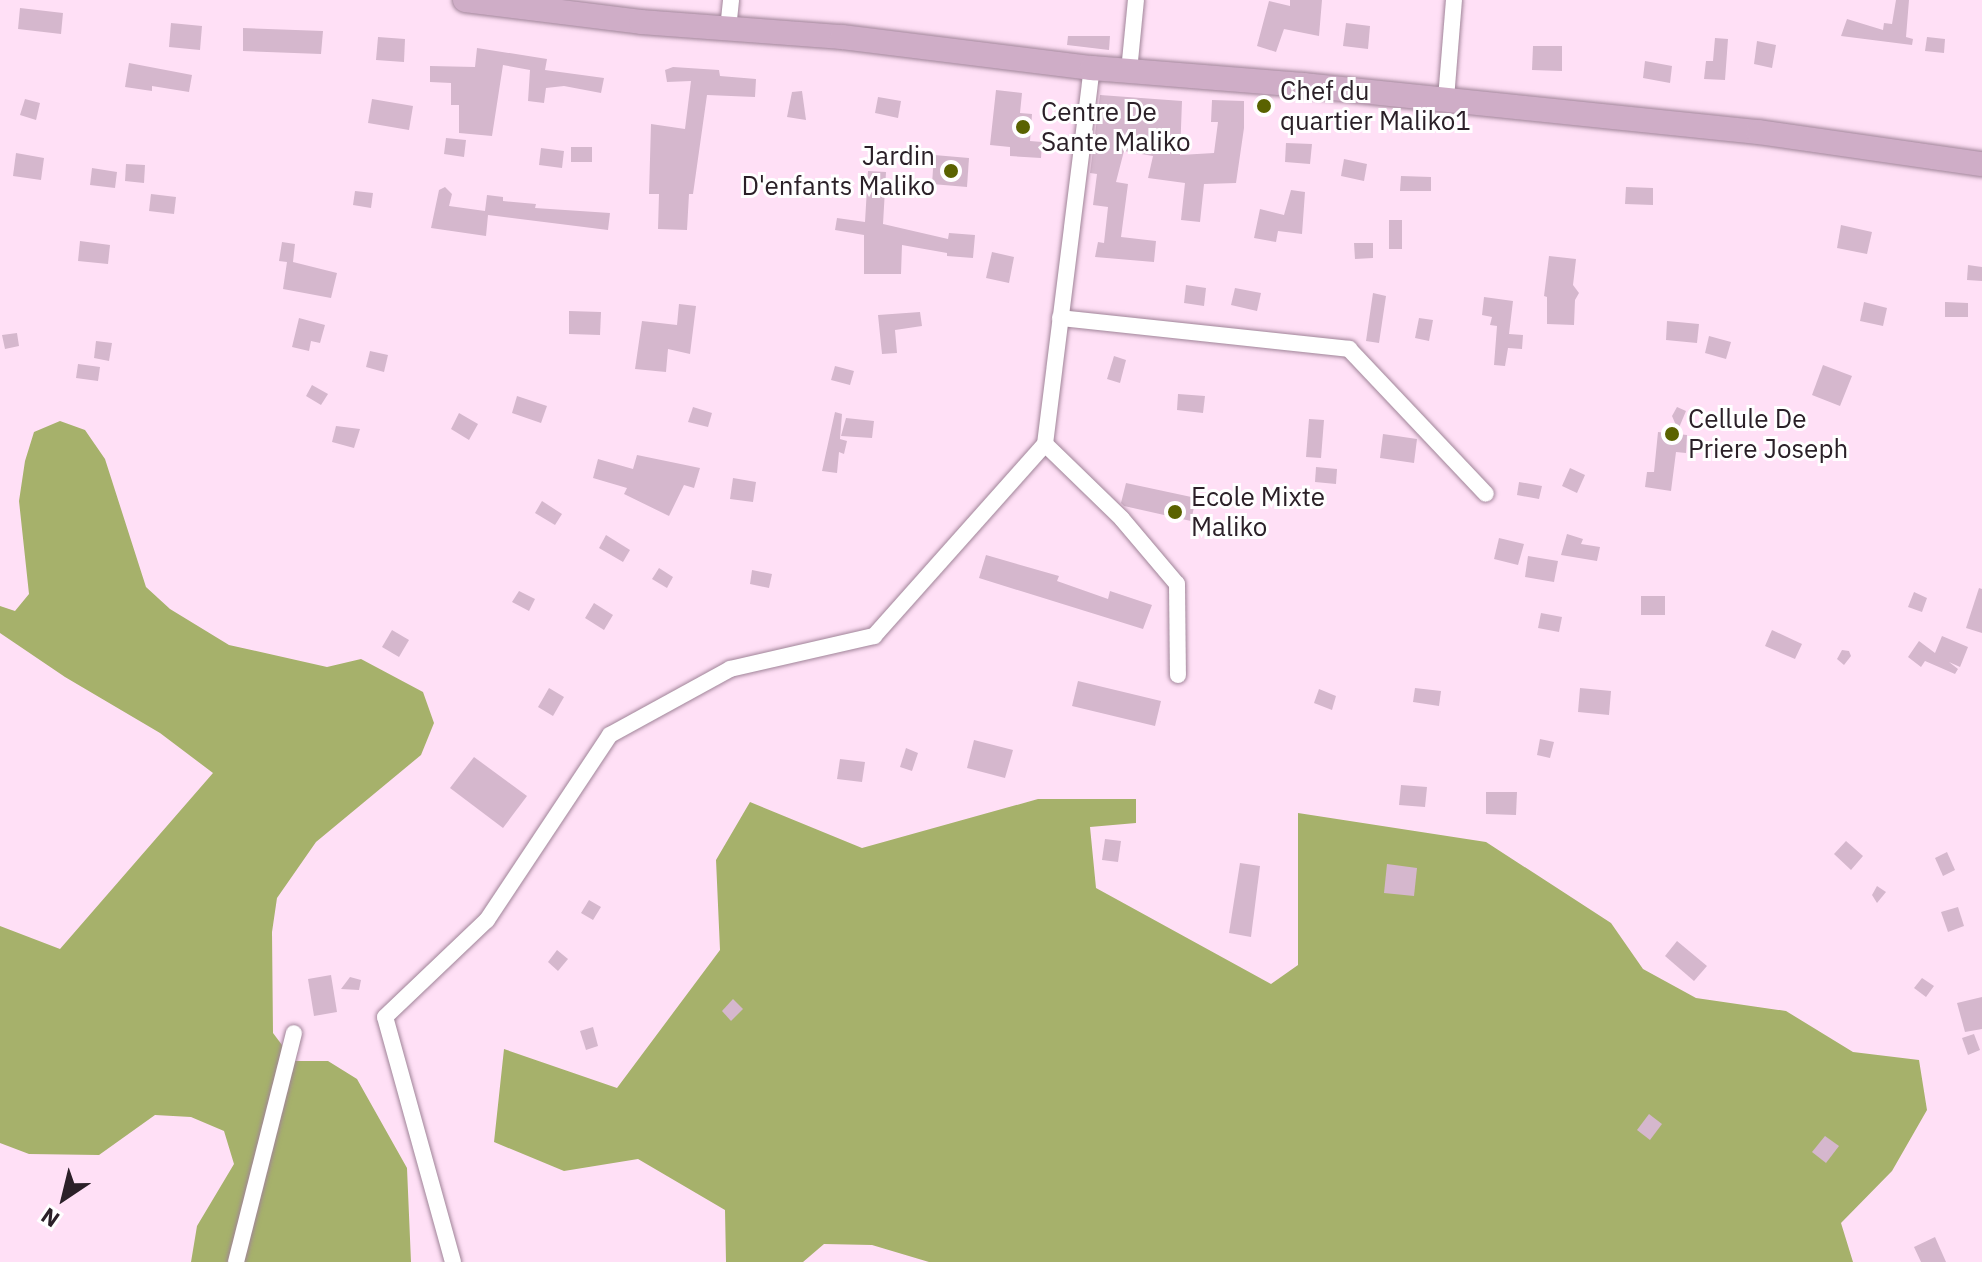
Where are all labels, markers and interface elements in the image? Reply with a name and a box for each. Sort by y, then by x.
place label: Chef du quartier Maliko1 [1280,75,1471,136]
place label: Centre De Sante Maliko [1041,96,1191,158]
marker: Chef du quartier Maliko1 [1255,97,1273,115]
marker: Centre De Sante Maliko [1012,116,1034,138]
place label: Jardin D'enfants Maliko [742,140,935,202]
marker: Jardin D'enfants Maliko [942,162,960,180]
place label: Cellule De Priere Joseph [1688,403,1848,464]
marker: Cellule De Priere Joseph [1663,425,1681,443]
place label: Ecole Mixte Maliko [1191,481,1325,542]
marker: Ecole Mixte Maliko [1166,503,1184,521]
north arrow [24,1158,104,1238]
text: N [35,1202,65,1235]

